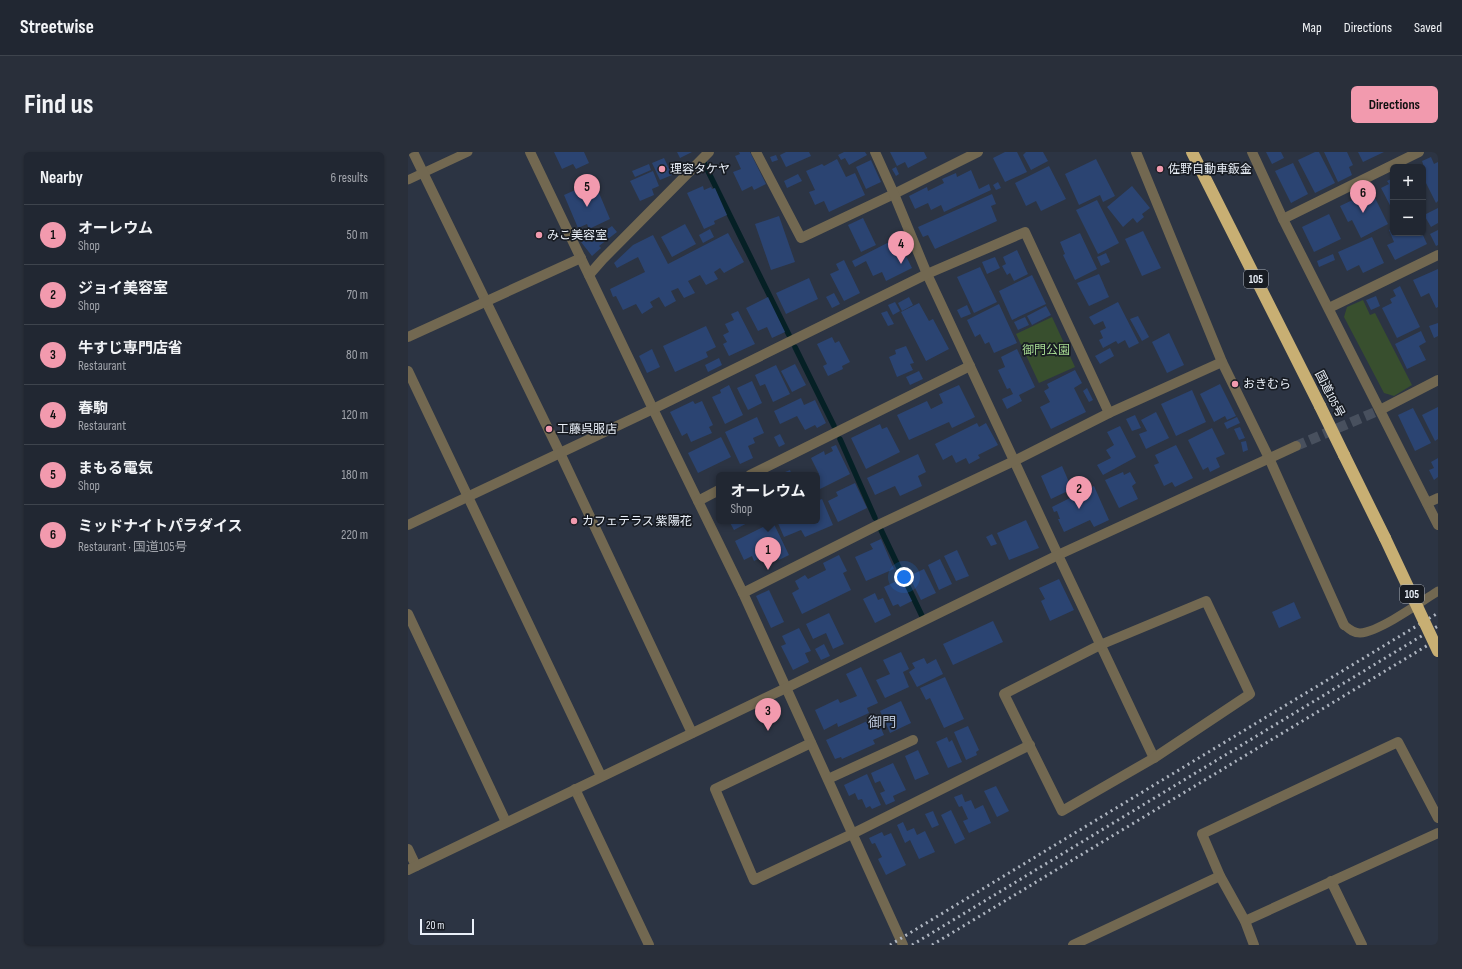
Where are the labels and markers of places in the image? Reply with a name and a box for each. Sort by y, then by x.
place label: 理容タケヤ [670,162,730,177]
place label: 佐野自動車鈑金 [1168,162,1252,177]
marker: 理容タケヤ [657,164,667,174]
marker: 佐野自動車鈑金 [1155,164,1165,174]
pin: 5 [574,174,600,207]
pin: 6 [1350,180,1376,213]
place label: みこ美容室 [547,228,607,243]
marker: みこ美容室 [534,230,544,240]
pin: 4 [888,231,914,264]
place label: おきむら [1243,377,1291,392]
marker: おきむら [1230,379,1240,389]
place label: 工藤呉服店 [557,422,617,437]
marker: 工藤呉服店 [544,424,554,434]
pin: 2 [1066,476,1092,509]
place label: カフェテラス 紫陽花 [582,514,692,529]
marker: カフェテラス 紫陽花 [569,516,579,526]
pin: 1 [755,537,781,570]
pin: 3 [755,698,781,731]

